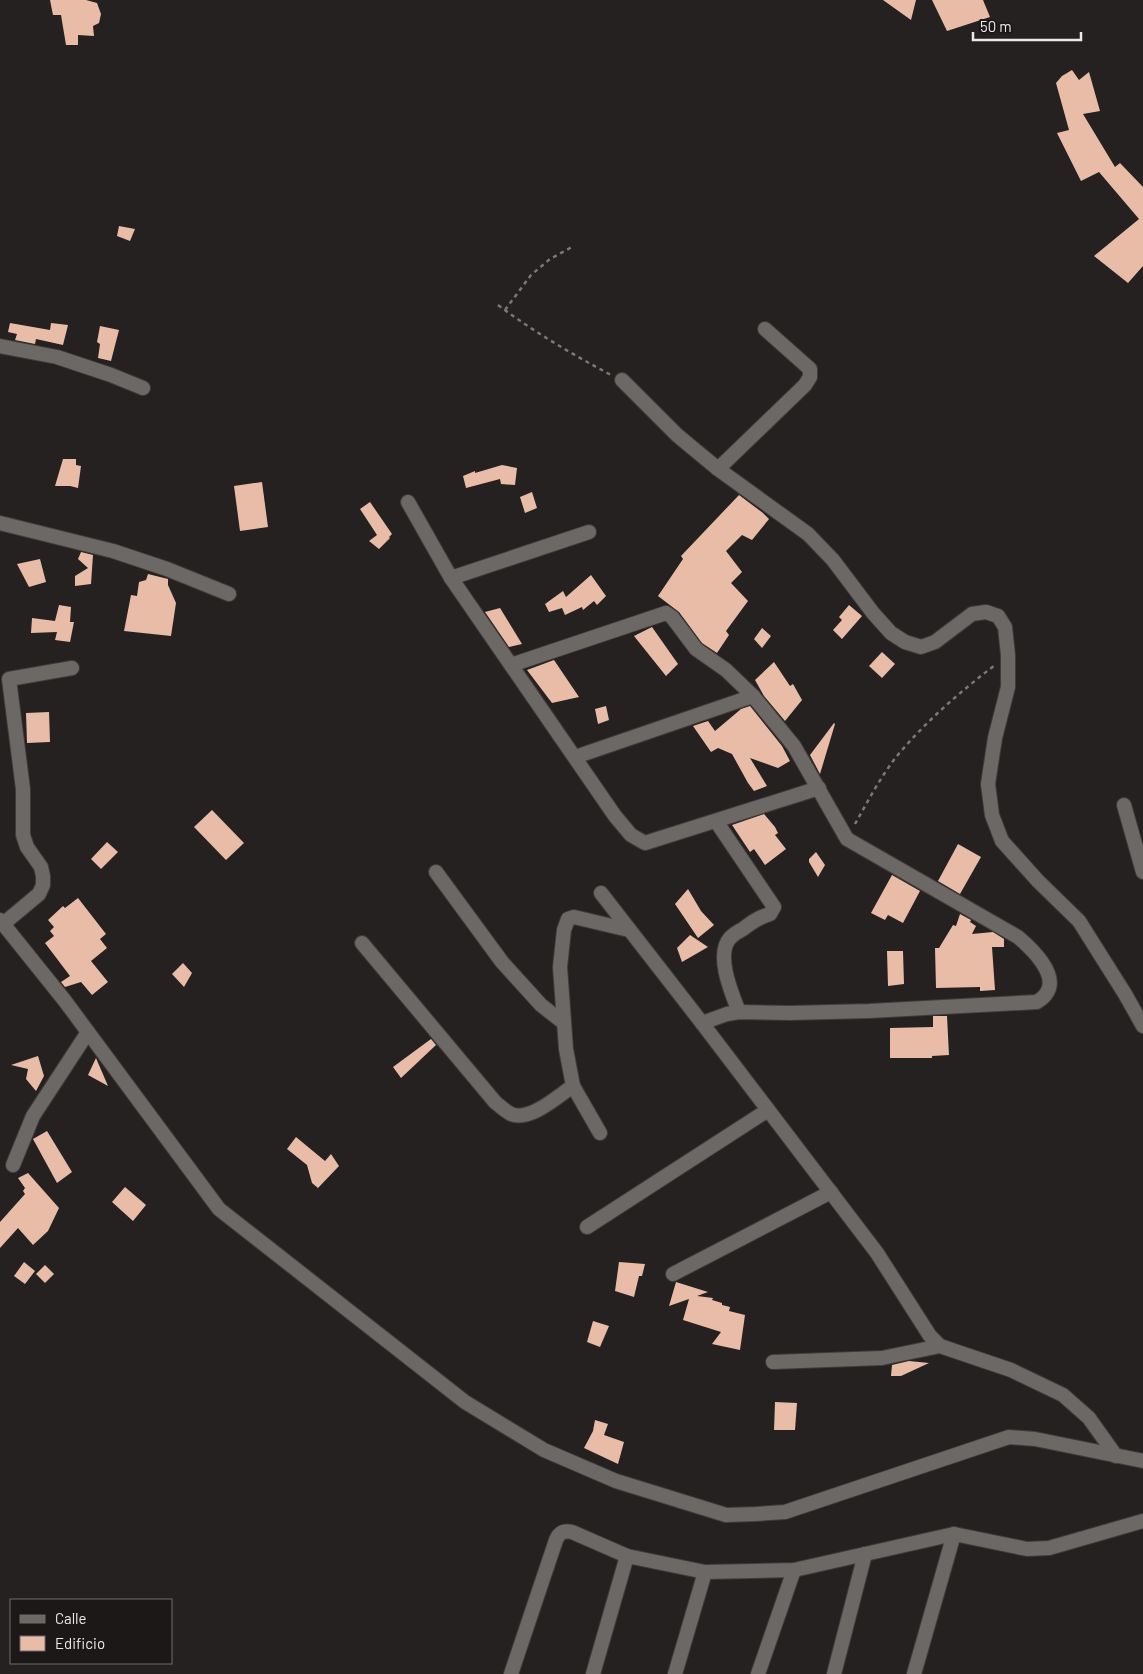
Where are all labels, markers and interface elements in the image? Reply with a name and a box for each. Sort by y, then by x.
scale bar [973,10,1080,42]
text: 50 m [980,17,1012,35]
legend [10,1599,172,1664]
text: Calle [55,1609,87,1627]
text: Edificio [55,1634,105,1652]

